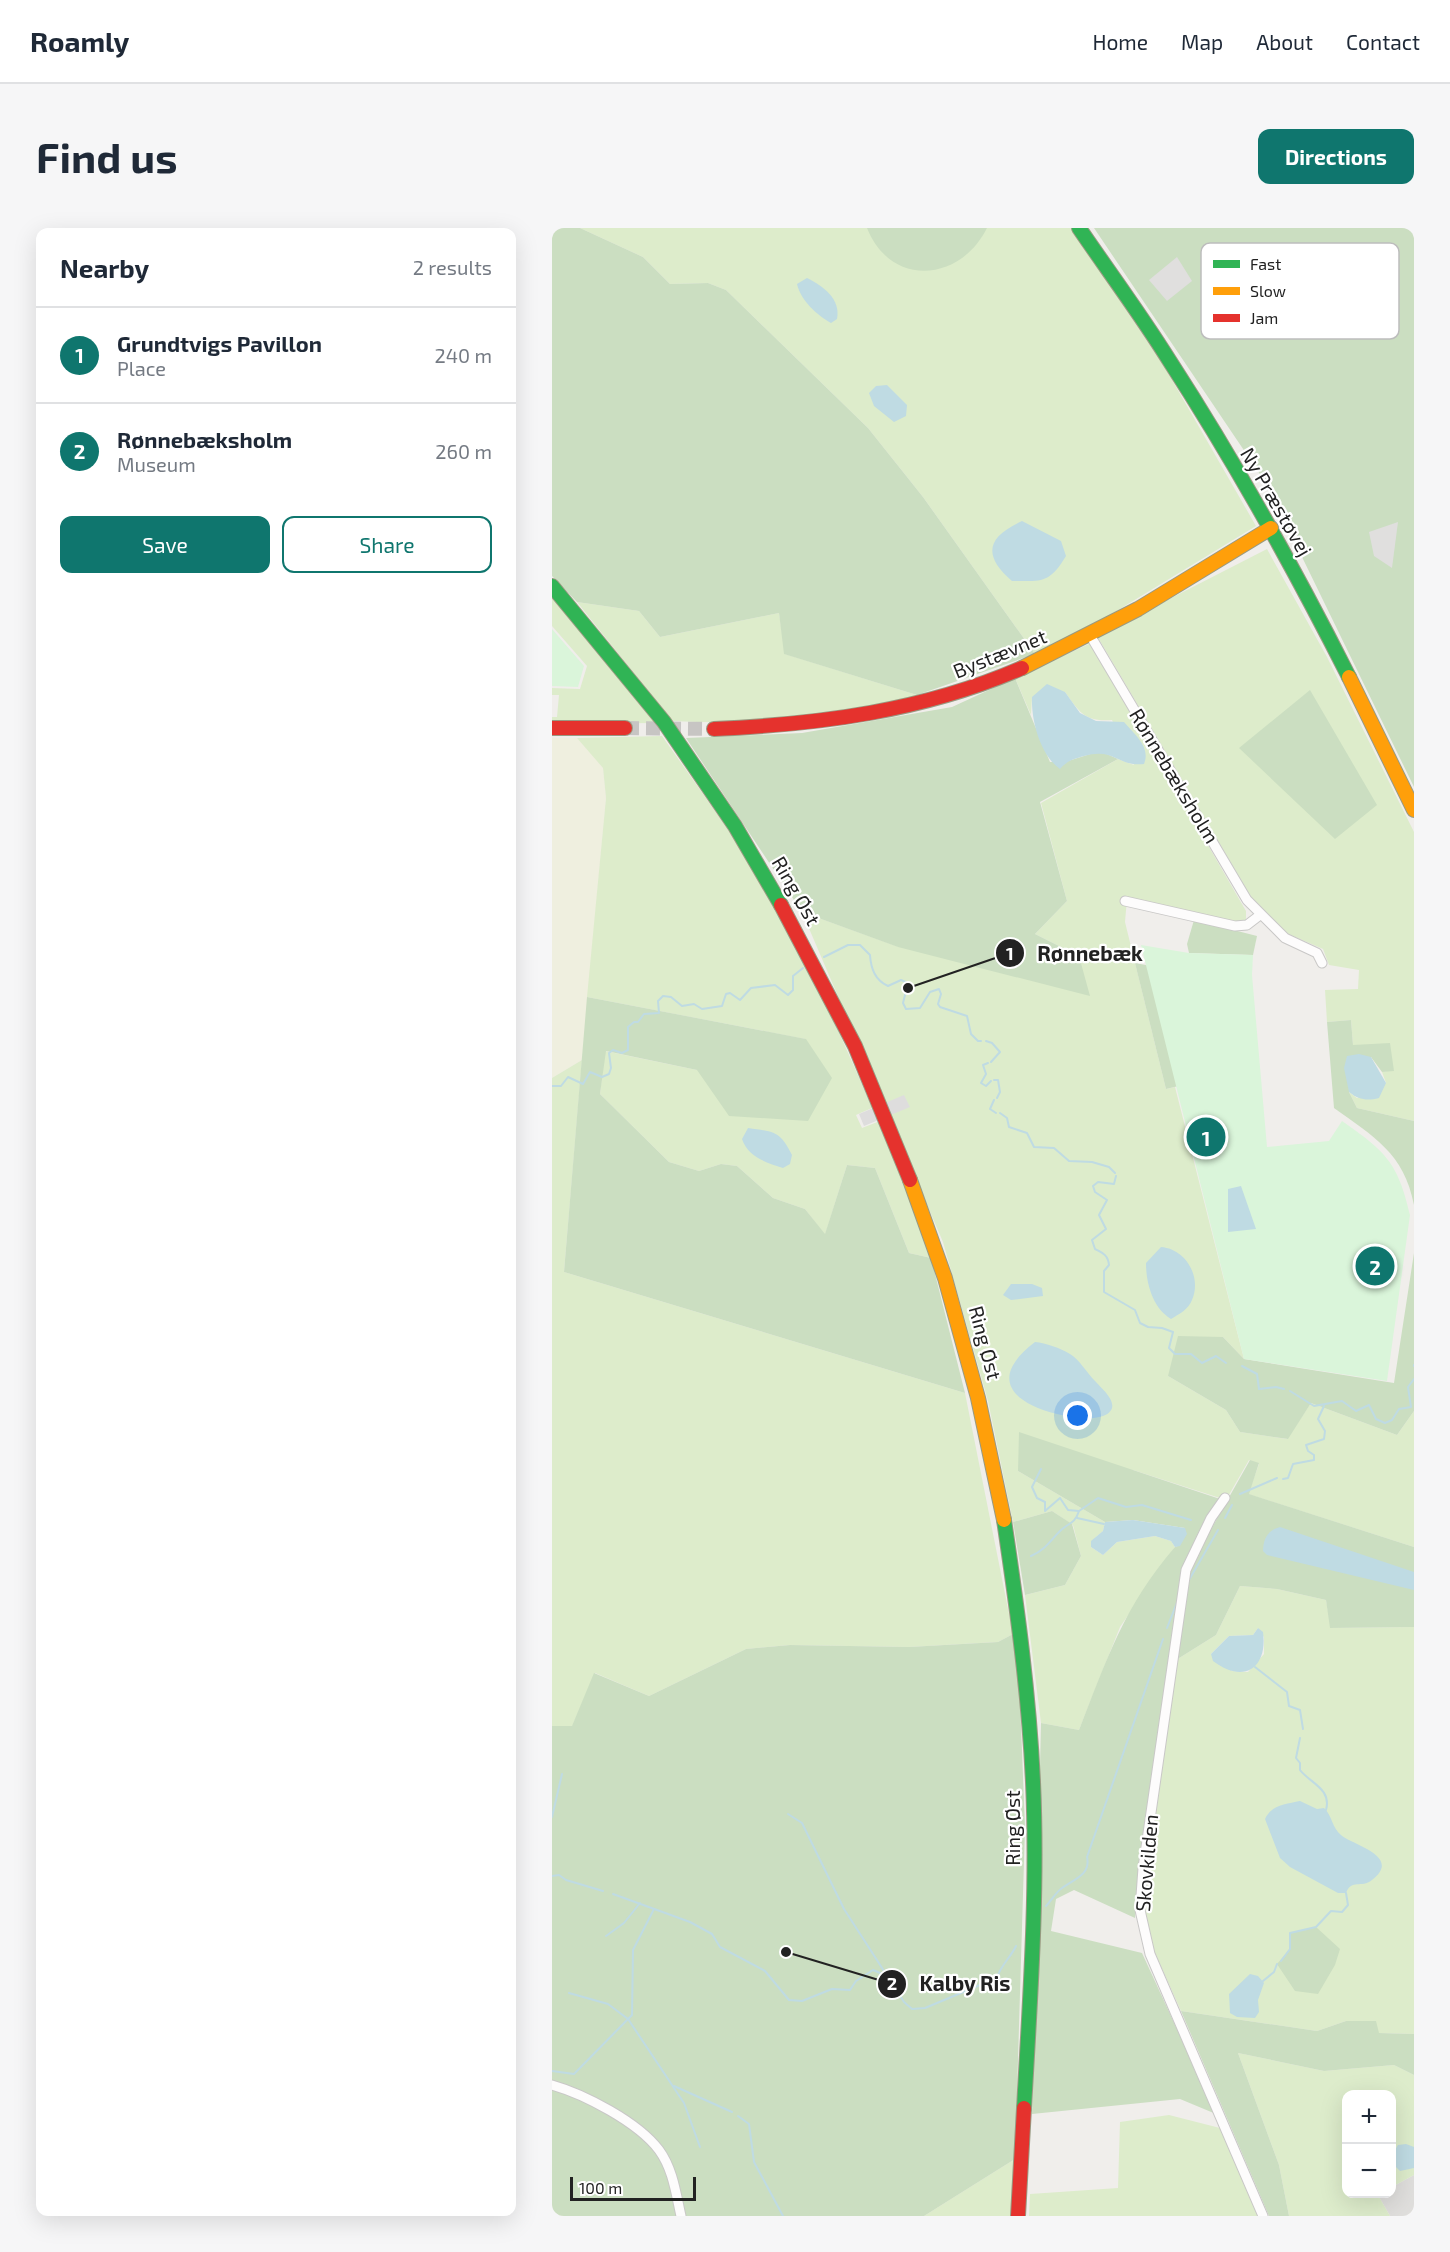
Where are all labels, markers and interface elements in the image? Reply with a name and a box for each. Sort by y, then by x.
text: Roamly [30,24,129,58]
text: Home [1092,29,1148,54]
text: Map [1181,29,1223,54]
text: About [1256,29,1313,54]
text: Contact [1346,29,1420,54]
button: Directions [1258,129,1414,184]
text: Find us [36,131,178,181]
legend [1201,243,1399,339]
text: Nearby [60,252,149,283]
text: Fast [1250,254,1281,273]
text: 2 results [413,255,492,279]
text: Slow [1250,281,1286,300]
text: Jam [1250,308,1278,327]
text: Grundtvigs Pavillon [117,330,322,356]
text: 1 [75,343,84,367]
text: 240 m [434,343,492,367]
text: Place [117,356,166,380]
text: Rønnebæksholm [117,426,292,452]
text: 2 [74,439,85,463]
text: 260 m [435,439,492,463]
street label: Ny Præstøvej [1236,443,1318,560]
text: Museum [117,452,196,476]
button: Save [60,516,270,573]
button: Share [282,516,492,573]
street label: Bystævnet [949,623,1050,683]
street label: Rønnebæksholm [1125,704,1225,847]
street label: Ring Øst [768,852,826,930]
callout: Rønnebæk [995,934,1155,973]
text: Rønnebæk [1037,940,1143,965]
text: 1 [1006,942,1014,964]
pin: 1 [1186,1114,1226,1160]
pin: 2 [1356,1244,1394,1288]
street label: Ring Øst [965,1303,1007,1383]
your location [1063,1401,1092,1430]
street label: Ring Øst [1000,1790,1024,1866]
street label: Skovkilden [1130,1813,1162,1913]
callout: Kalby Ris [877,1964,1023,2003]
text: Kalby Ris [920,1970,1010,1996]
text: 2 [887,1972,897,1994]
map controls [1342,2090,1396,2198]
button: + [1342,2090,1396,2144]
button: − [1342,2144,1396,2198]
scale bar [570,2174,696,2202]
text: 100 m [579,2178,622,2197]

